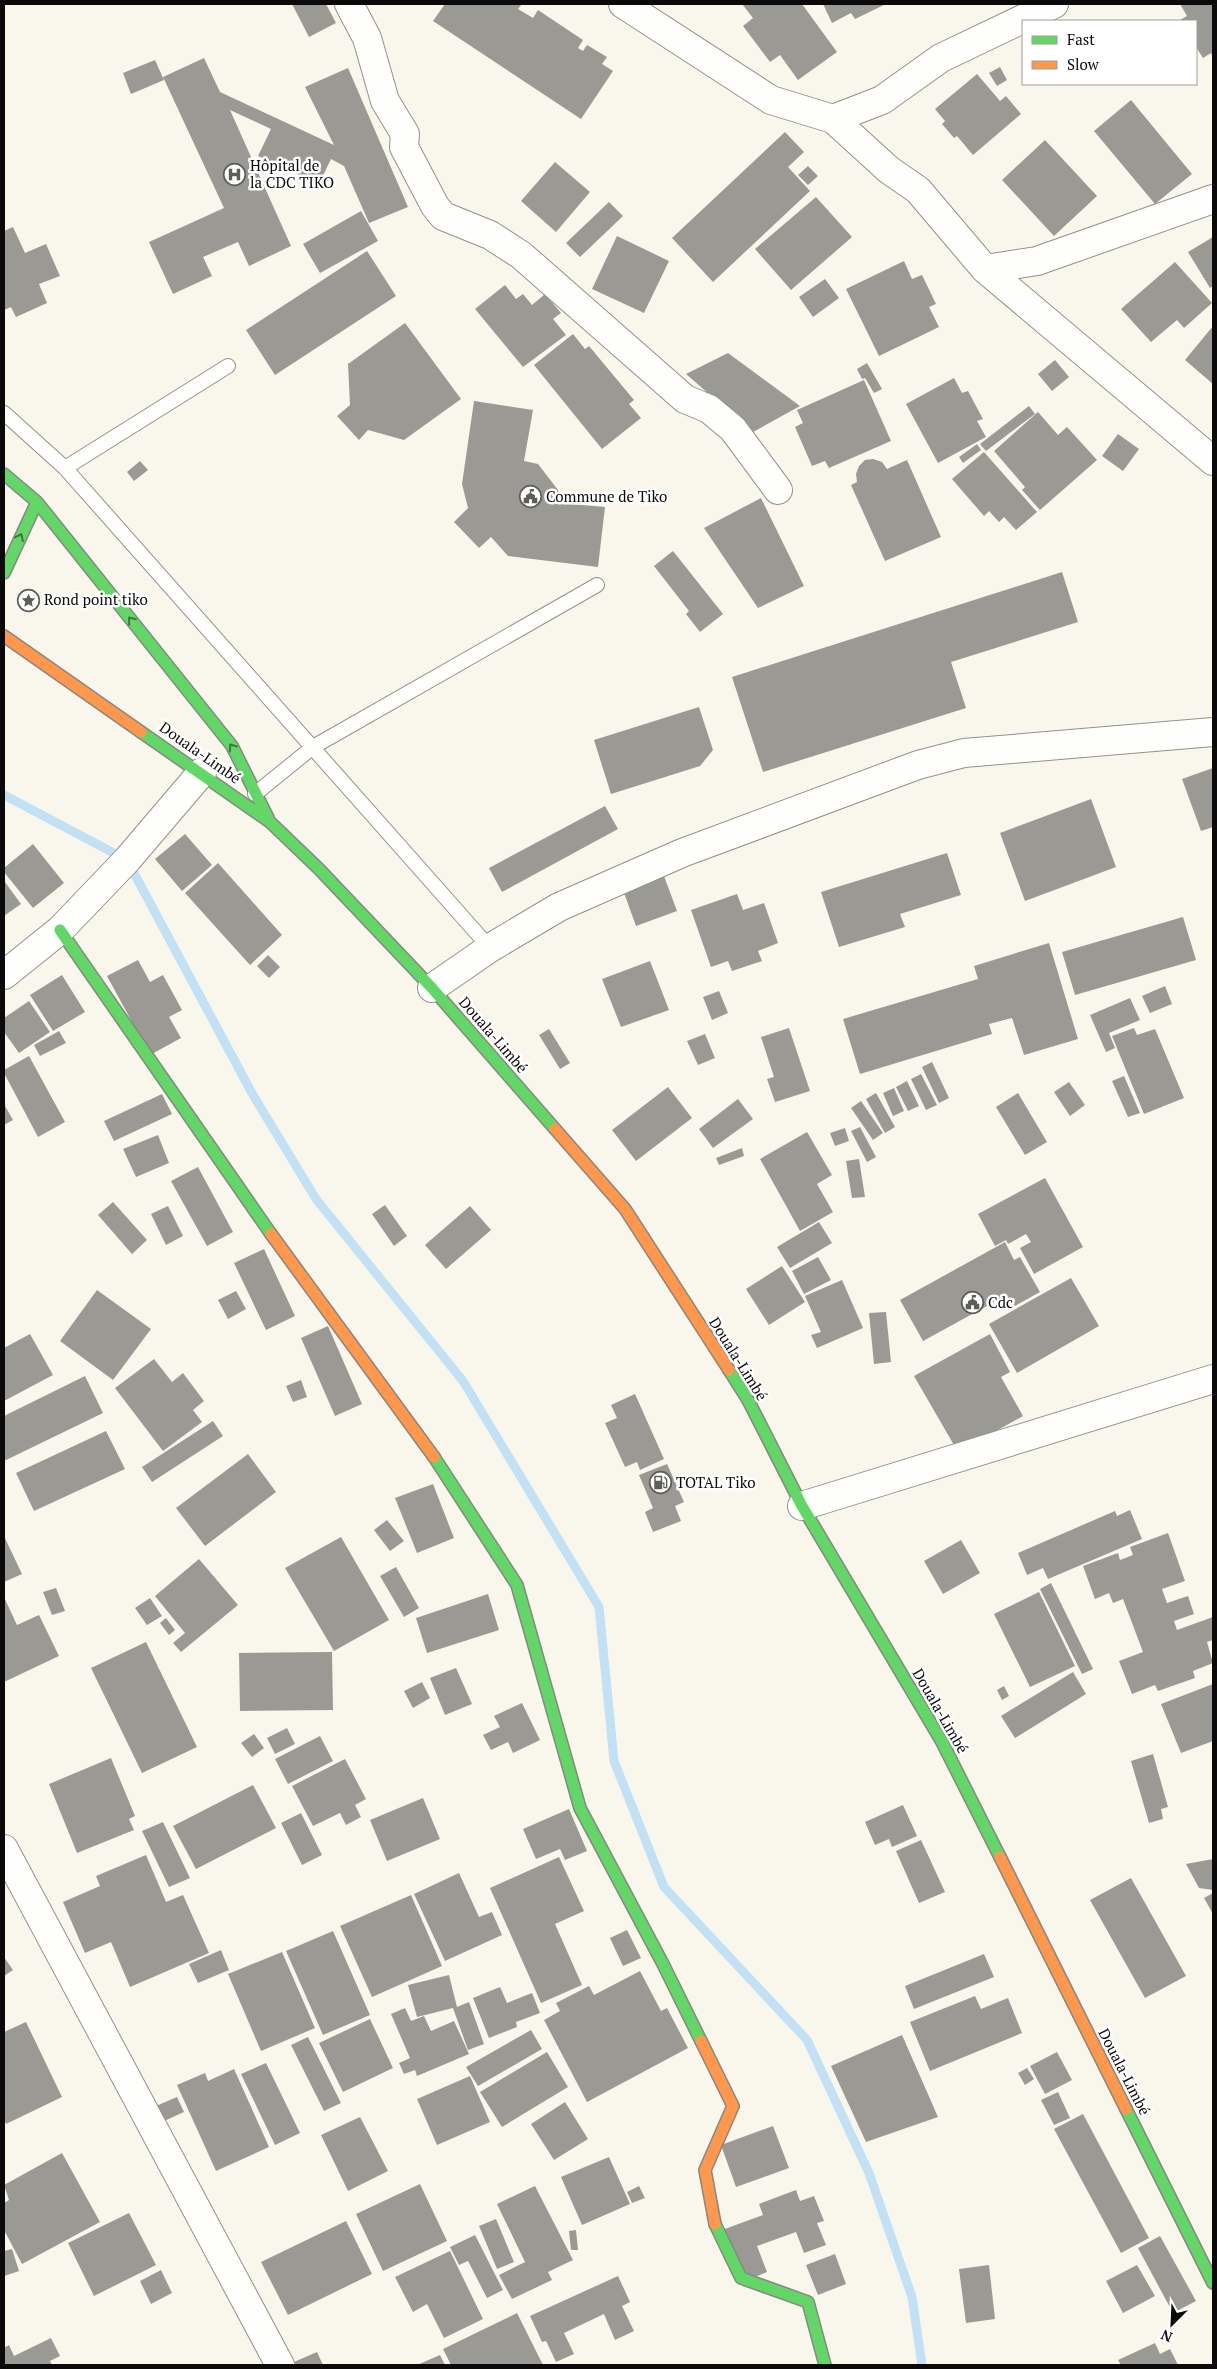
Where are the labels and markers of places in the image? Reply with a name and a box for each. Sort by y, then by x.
place label: Hôpital de la CDC TIKO [250,155,334,192]
hospital icon: Hôpital de la CDC TIKO [222,163,246,187]
public building icon: Commune de Tiko [518,485,542,509]
place label: Commune de Tiko [546,486,667,506]
place icon: Rond point tiko [16,588,40,612]
place label: Rond point tiko [44,589,148,609]
public building icon: Cdc [960,1291,984,1315]
place label: Cdc [988,1292,1013,1312]
fuel station icon: TOTAL Tiko [648,1471,672,1495]
place label: TOTAL Tiko [676,1472,756,1492]

